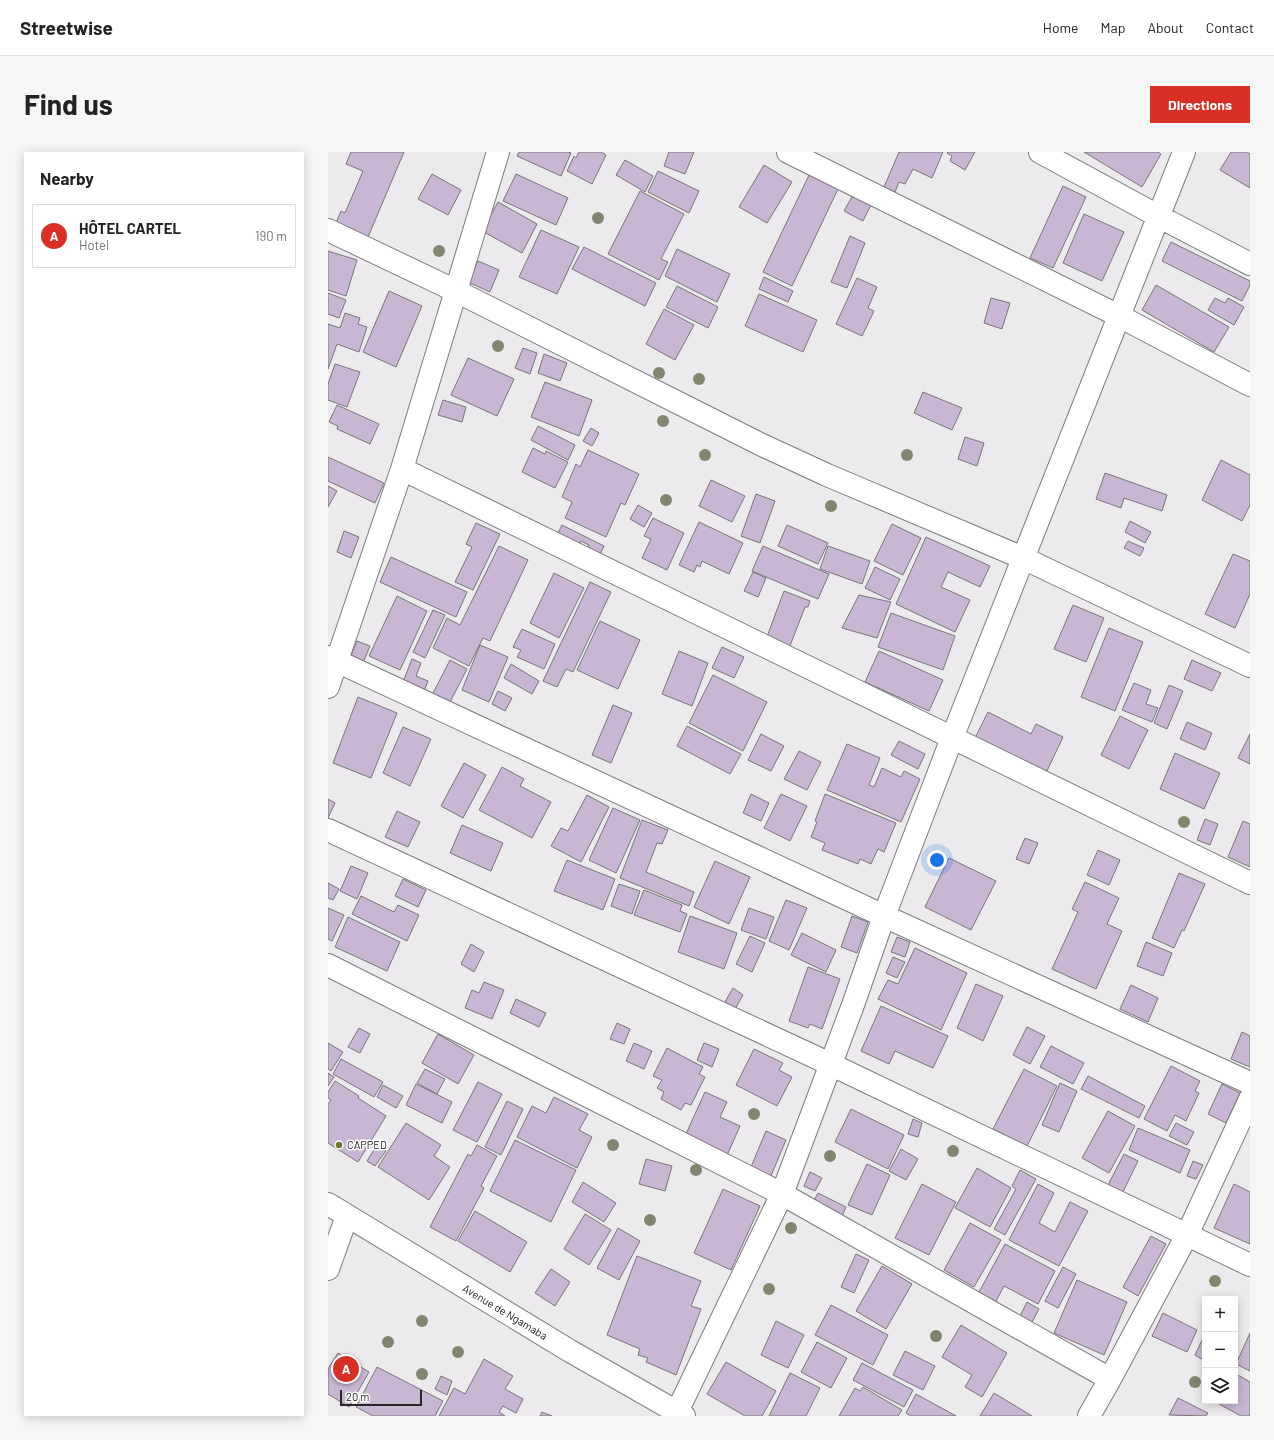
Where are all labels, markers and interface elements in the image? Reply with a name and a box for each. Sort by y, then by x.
text: Streetwise [20,16,113,39]
text: Home [1043,19,1079,36]
text: Map [1101,19,1125,36]
text: About [1147,19,1184,36]
text: Contact [1206,19,1254,36]
button: Directions [1150,86,1250,123]
text: Find us [24,87,113,121]
text: Nearby [40,168,94,188]
text: HÔTEL CARTEL [79,219,181,237]
text: A [50,228,58,244]
text: 190 m [255,228,287,244]
text: Hotel [79,237,109,253]
your location [927,850,947,870]
place label: CAPPED [347,1138,387,1151]
marker: CAPPED [334,1140,344,1150]
street label: Avenue de Ngamaba [461,1281,550,1342]
map controls [1202,1296,1238,1404]
button: + [1202,1296,1238,1332]
button: − [1202,1332,1238,1368]
pin: A [333,1354,359,1384]
button: layers [1202,1368,1238,1404]
scale bar [340,1388,422,1407]
text: 20 m [346,1390,369,1403]

